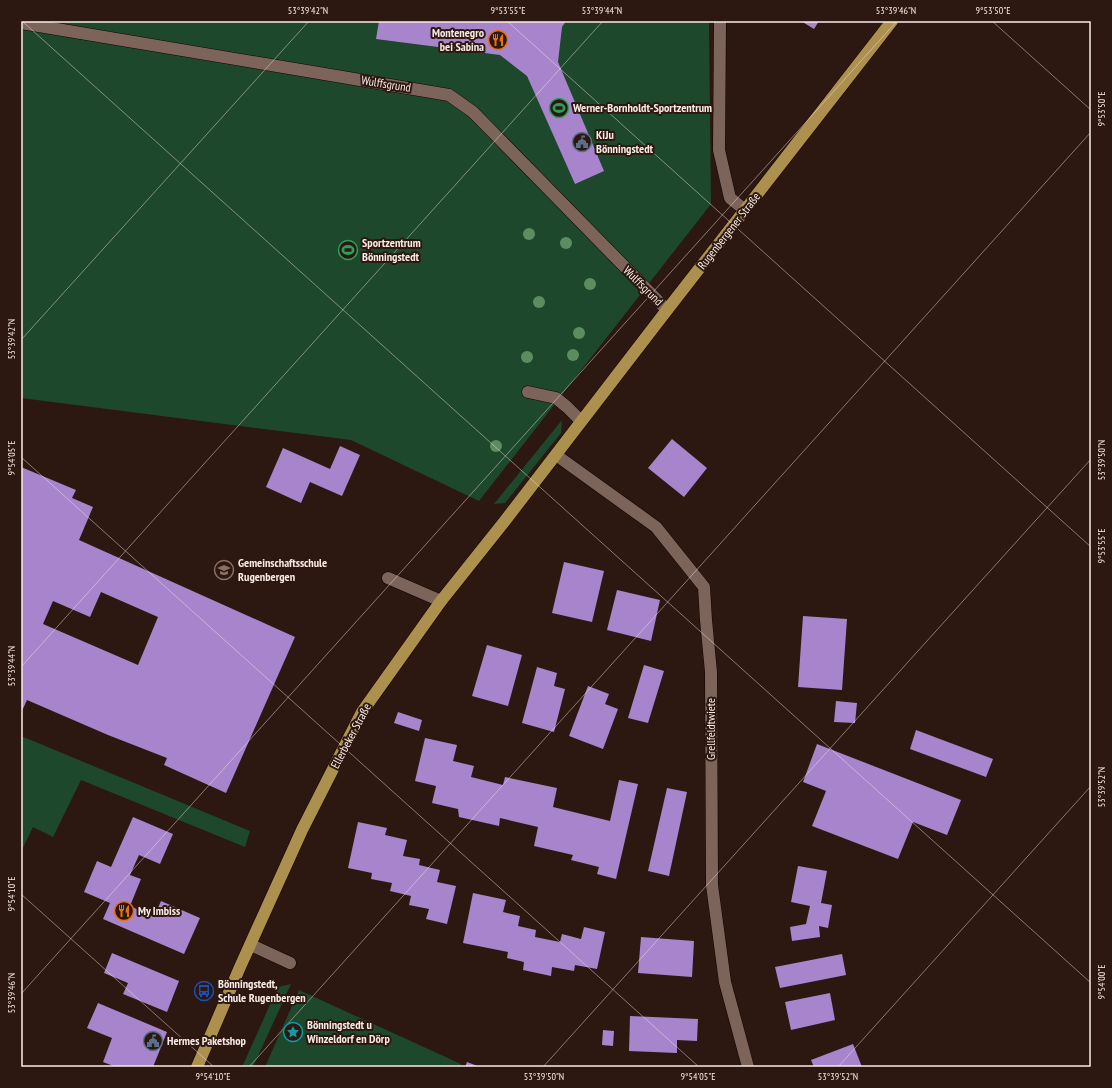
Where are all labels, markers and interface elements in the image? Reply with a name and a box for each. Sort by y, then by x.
text: 53°39'42"N [288,4,328,17]
text: 9°53'55"E [491,4,525,17]
text: 53°39'44"N [582,4,622,17]
text: 53°39'46"N [876,4,916,17]
text: 9°53'50"E [976,4,1010,17]
place label: Montenegro bei Sabina [432,25,485,54]
restaurant icon: Montenegro bei Sabina [487,29,509,51]
street label: Wulffsgrund [360,72,412,95]
text: 9°53'50"E [1095,92,1108,126]
sports icon: Werner-Bornholdt-Sportzentrum [548,97,570,119]
place label: Werner-Bornholdt-Sportzentrum [572,100,712,115]
place label: KiJu Bönningstedt [596,127,654,156]
public building icon: KiJu Bönningstedt [571,131,593,153]
street label: Rugenbergener Straße [694,189,763,272]
place label: Sportzentrum Bönningstedt [362,235,421,264]
sports icon: Sportzentrum Bönningstedt [337,239,359,261]
street label: Wulffsgrund [620,263,666,309]
text: 53°39'42"N [5,319,18,359]
text: 53°39'50"N [1095,440,1108,480]
text: 9°54'05"E [5,441,18,475]
text: 9°53'55"E [1095,529,1108,563]
place label: Gemeinschaftsschule Rugenbergen [238,555,327,584]
school or university icon: Gemeinschaftsschule Rugenbergen [213,559,235,581]
text: 53°39'44"N [5,646,18,686]
street label: Grellfeldtwiete [703,698,718,760]
street label: Ellerbeker Straße [327,701,374,771]
text: 53°39'52"N [1095,767,1108,807]
text: 9°54'10"E [5,877,18,911]
restaurant icon: My Imbiss [113,900,135,922]
place label: My Imbiss [138,903,180,918]
text: 9°54'00"E [1095,965,1108,999]
text: 53°39'46"N [5,973,18,1013]
place label: Bönningstedt, Schule Rugenbergen [218,976,306,1005]
bus stop icon: Bönningstedt, Schule Rugenbergen [193,980,215,1002]
place label: Bönningstedt u Winzeldorf en Dörp [306,1017,390,1046]
place icon: Bönningstedt u Winzeldorf en Dörp [282,1021,304,1043]
public building icon: Hermes Paketshop [142,1030,164,1052]
place label: Hermes Paketshop [167,1033,247,1048]
text: 9°54'10"E [196,1070,230,1083]
text: 53°39'50"N [524,1070,564,1083]
text: 9°54'05"E [681,1070,715,1083]
text: 53°39'52"N [818,1070,858,1083]

